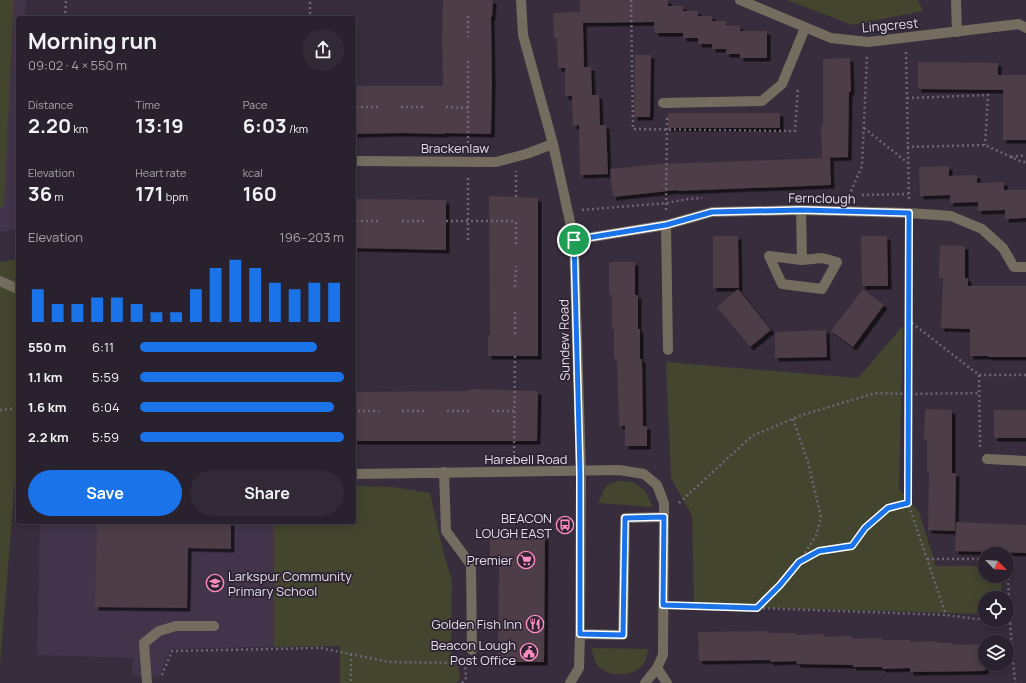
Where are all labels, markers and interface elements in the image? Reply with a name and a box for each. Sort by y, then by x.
street label: Lingcrest [861,14,919,36]
text: Morning run [28,26,157,56]
button: share [302,29,344,71]
text: 09:02 · 4 × 550 m [28,56,127,74]
text: Distance [28,97,73,112]
text: Time [135,97,160,112]
text: Pace [243,97,268,112]
text: 2.20 [28,112,71,139]
text: 13:19 [135,112,184,139]
text: 6:03 [243,112,287,139]
text: km [71,121,88,136]
text: /km [287,121,308,136]
street label: Brackenlaw [421,139,489,157]
text: Elevation [28,165,74,180]
text: Heart rate [135,165,186,180]
text: kcal [243,165,263,180]
text: 36 [28,180,52,207]
text: 171 [135,180,164,207]
text: 160 [243,180,277,207]
street label: Fernclough [788,188,856,208]
text: m [52,189,64,204]
text: bpm [164,189,188,204]
pin [557,223,591,257]
text: Elevation [28,228,83,246]
text: 196–203 m [280,228,344,246]
icon: arrive [563,229,585,251]
street label: Sundew Road [554,299,574,381]
text: 550 m [28,338,66,356]
text: 6:11 [92,338,114,356]
text: 1.1 km [28,368,63,386]
text: 5:59 [92,368,119,386]
text: 1.6 km [28,398,66,416]
text: 6:04 [92,398,120,416]
text: 2.2 km [28,428,69,446]
text: 5:59 [92,428,119,446]
street label: Harebell Road [484,450,568,468]
button: Save [28,470,182,516]
button: Share [190,470,344,516]
place label: BEACON LOUGH EAST [475,509,552,542]
bus stop icon: BEACON LOUGH EAST [555,515,575,535]
north arrow [978,547,1014,583]
map controls [978,547,1014,671]
supermarket icon: Premier [516,550,536,570]
place label: Premier [467,551,513,569]
place label: Larkspur Community Primary School [228,567,352,600]
school or university icon: Larkspur Community Primary School [205,573,225,593]
button: locate [978,591,1014,627]
restaurant icon: Golden Fish Inn [525,614,545,634]
place label: Golden Fish Inn [431,615,522,633]
button: layers [978,635,1014,671]
place label: Beacon Lough Post Office [431,636,516,669]
public building icon: Beacon Lough Post Office [519,642,539,662]

